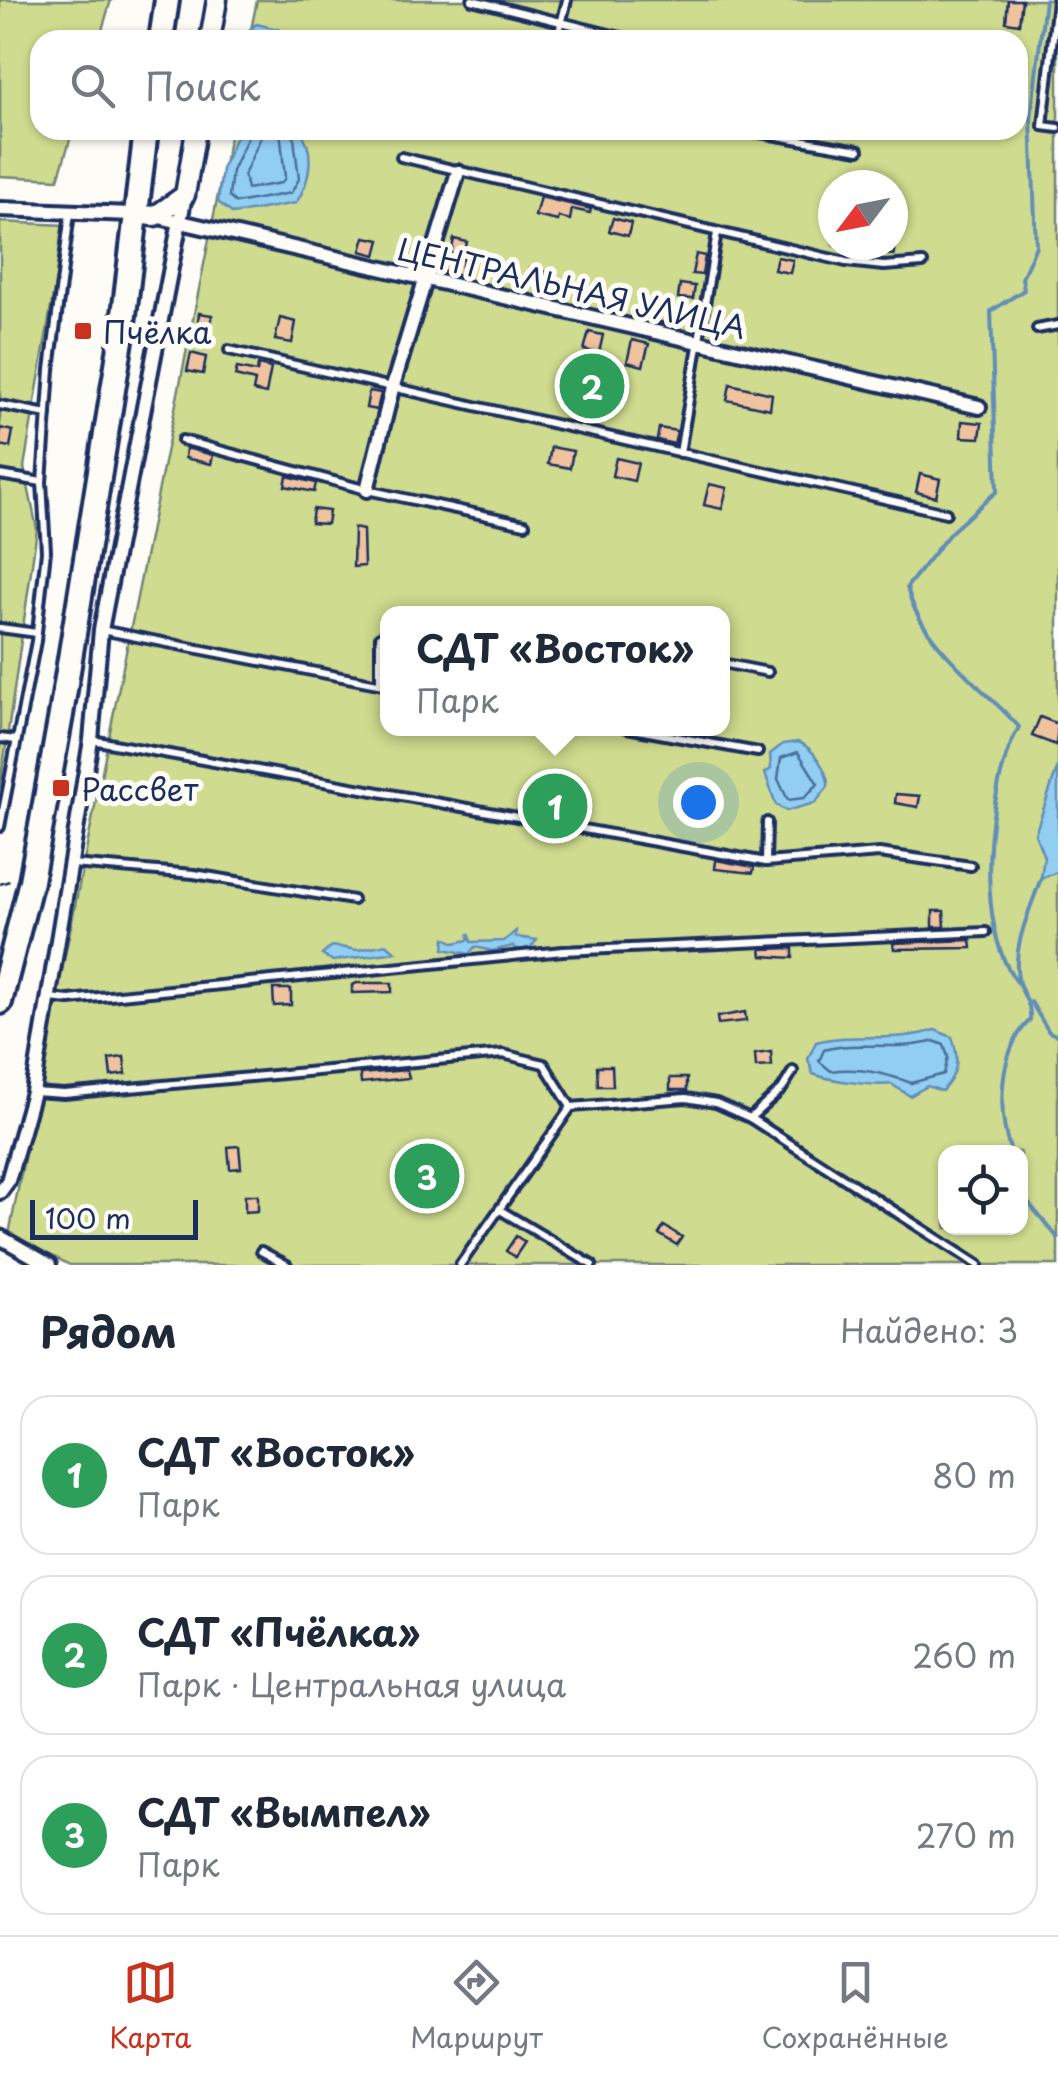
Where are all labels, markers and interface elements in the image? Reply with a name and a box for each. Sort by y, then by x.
search box [30,30,1028,140]
text: Поиск [145,57,260,114]
icon: search [65,58,120,113]
north arrow [818,170,908,260]
street label: ЦЕНТРАЛЬНАЯ УЛИЦА [393,225,751,349]
place label: Пчёлка [103,309,212,354]
marker: Пчёлка [72,320,94,342]
pin: 2 [560,348,624,424]
popup [380,606,730,736]
text: СДТ «Восток» [416,619,694,676]
text: Парк [416,676,499,724]
place label: Рассвет [81,766,199,811]
pin: 1 [522,768,588,844]
marker: Рассвет [50,777,72,799]
your location [673,777,724,828]
pin: 3 [394,1138,460,1214]
map controls [938,1145,1028,1235]
button: locate [938,1145,1028,1235]
scale bar [30,1195,198,1240]
text: 100 m [45,1196,131,1239]
text: Рядом [40,1299,177,1362]
text: Найдено: 3 [840,1306,1018,1354]
text: СДТ «Восток» [137,1423,415,1480]
text: 1 [67,1451,82,1499]
text: 80 m [932,1451,1016,1499]
text: Парк [137,1480,220,1528]
text: СДТ «Пчёлка» [137,1603,420,1660]
text: 2 [63,1631,86,1679]
text: 260 m [912,1631,1016,1679]
text: Парк · Центральная улица [137,1660,566,1708]
text: СДТ «Вымпел» [137,1783,431,1840]
text: 3 [64,1811,85,1859]
text: 270 m [916,1811,1016,1859]
text: Парк [137,1840,220,1888]
tab: Карта [109,1955,192,2058]
tab: Маршрут [410,1955,543,2058]
tab: Сохранённые [761,1955,949,2058]

